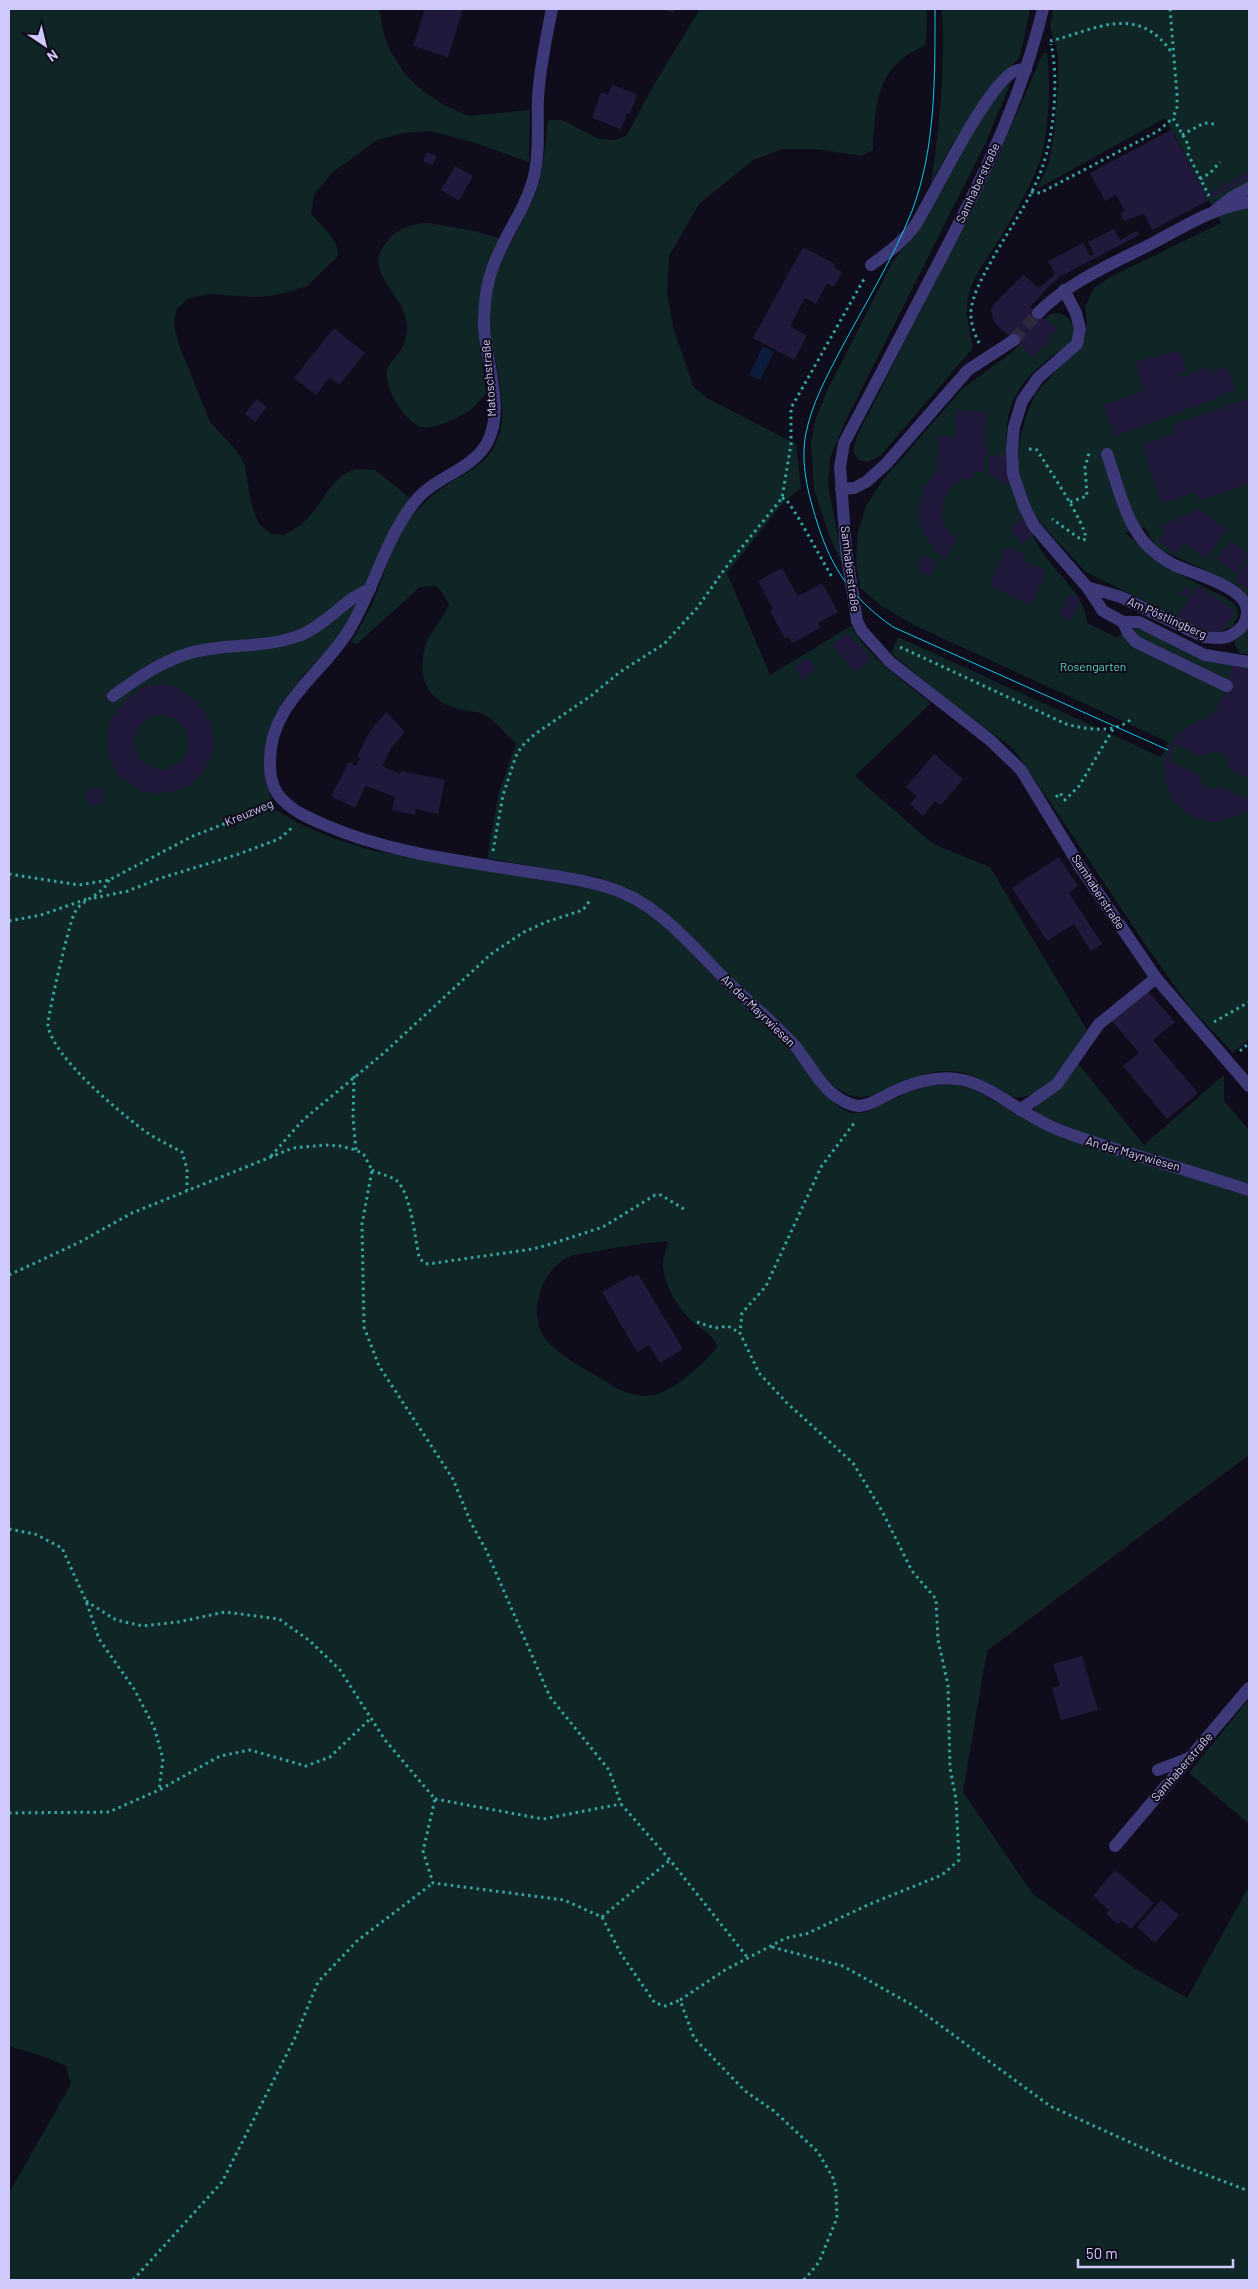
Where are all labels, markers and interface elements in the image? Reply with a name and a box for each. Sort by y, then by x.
north arrow [20,20,70,70]
text: N [44,46,61,66]
street label: Samhaberstraße [952,140,1002,225]
street label: Matoschstraße [478,339,498,417]
street label: Samhaberstraße [839,525,863,613]
street label: Am Pöstlingberg [1126,593,1209,641]
park label: Rosengarten [1060,659,1126,673]
street label: Kreuzweg [222,796,275,829]
street label: Samhaberstraße [1069,851,1128,932]
street label: An der Mayrwiesen [719,971,799,1049]
street label: An der Mayrwiesen [1085,1133,1182,1173]
street label: Samhaberstraße [1148,1729,1215,1804]
scale bar [1078,2236,1233,2268]
text: 50 m [1086,2244,1118,2262]

